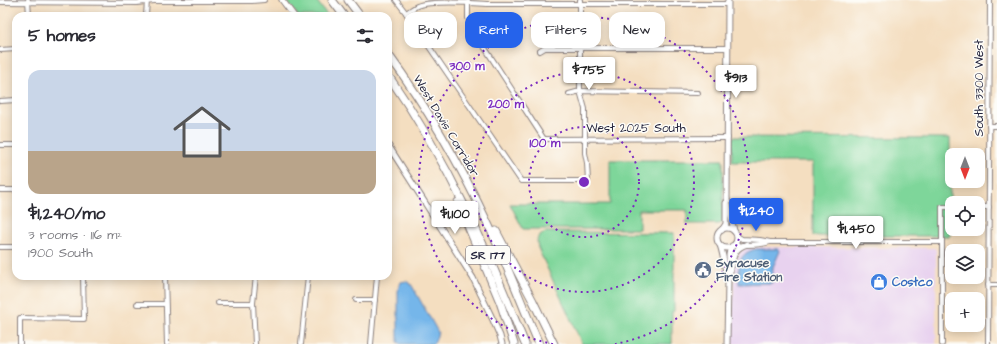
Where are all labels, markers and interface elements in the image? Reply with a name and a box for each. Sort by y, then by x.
chip: Buy [404,12,457,48]
chip: Rent [465,12,523,48]
chip: Filters [531,12,601,48]
chip: New [609,12,665,48]
text: 5 homes [28,24,96,48]
icon: filters [354,25,376,47]
street label: South 3300 West [971,39,988,136]
pin: $755 [565,57,613,91]
text: 300 m [448,58,485,75]
text: $755 [572,61,606,79]
pin: $913 [712,65,760,99]
text: $913 [725,69,747,87]
street label: West Davis Corridor [409,72,483,180]
icon: home [166,96,238,168]
text: 200 m [487,96,525,113]
street label: West 2025 South [586,120,686,137]
text: 100 m [530,135,561,152]
north arrow [945,148,985,188]
map controls [945,148,985,332]
centre of rings [577,175,591,189]
button: locate [945,196,985,236]
pin: $1,240 [723,198,789,232]
pin: $1,100 [422,201,488,235]
text: $1,240/mo [28,202,105,226]
text: $1,240 [738,202,774,220]
text: $1,100 [440,205,470,223]
pin: $1,450 [823,216,889,250]
text: $1,450 [837,220,875,238]
text: 3 rooms · 116 m² [28,226,122,244]
text: 1900 South [28,244,93,262]
button: layers [945,244,985,284]
road number: SR 177 [466,246,510,264]
place label: Syracuse Fire Station [715,255,782,286]
public building icon: Syracuse Fire Station [693,260,713,280]
shop icon: Costco [869,272,889,292]
place label: Costco [892,274,933,291]
button: + [945,292,985,332]

